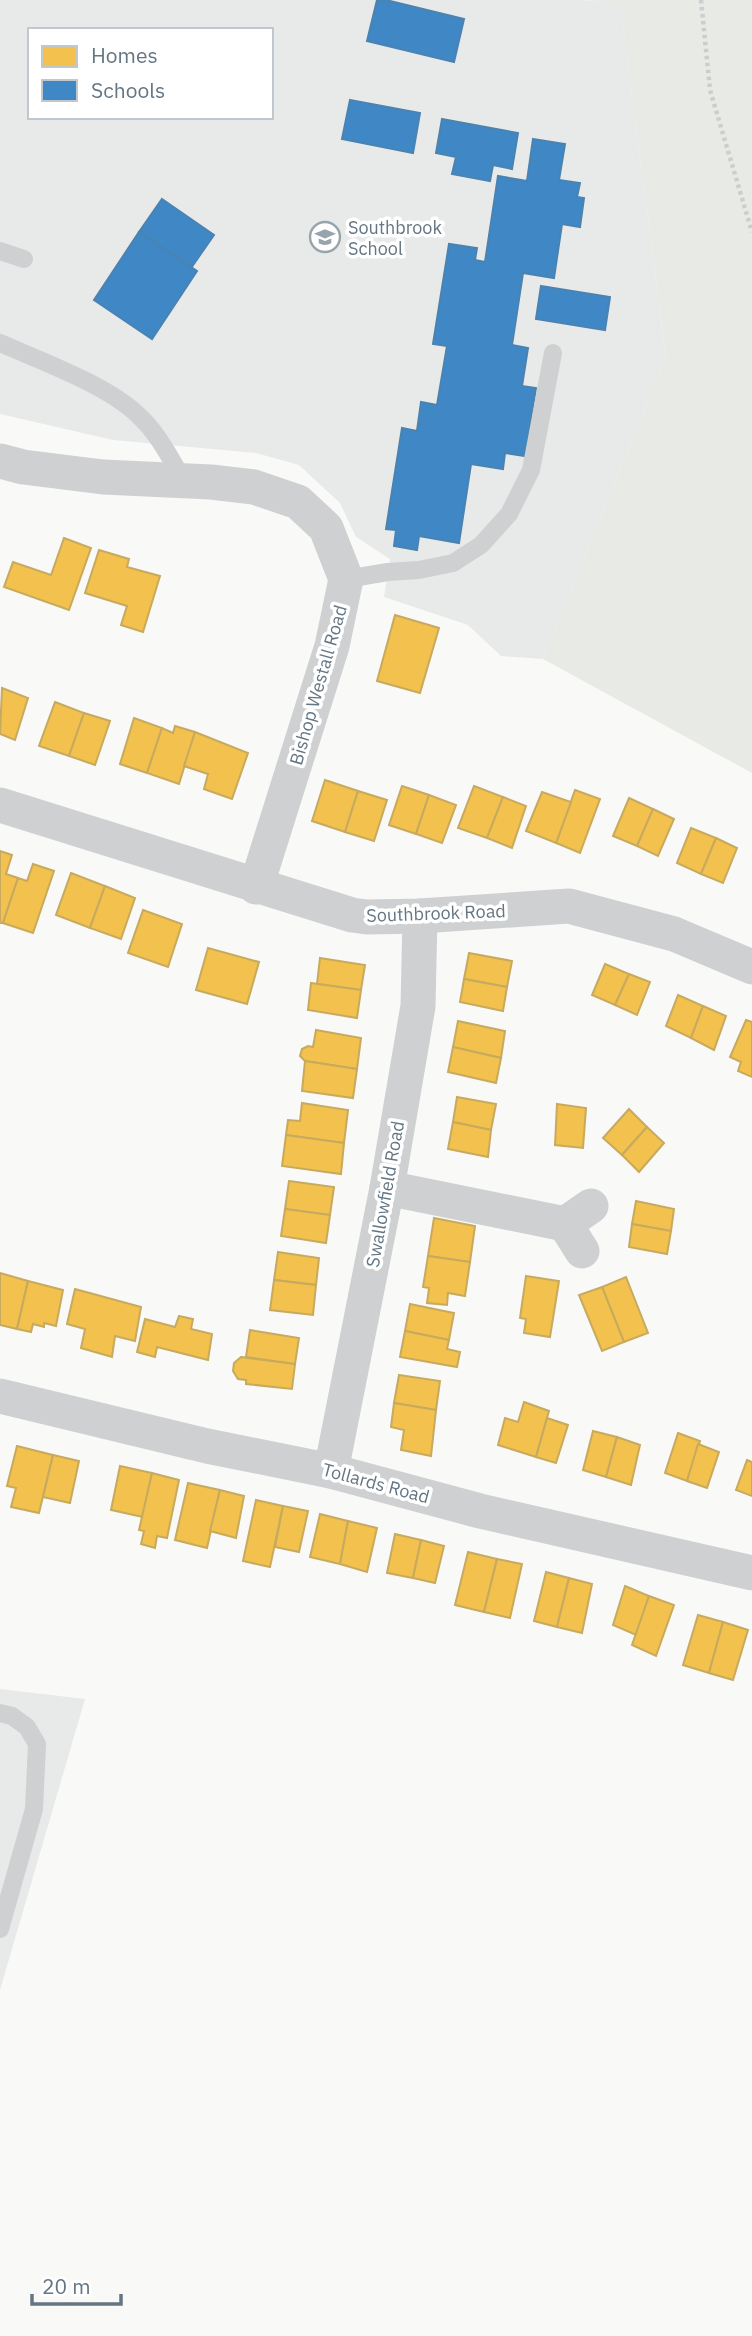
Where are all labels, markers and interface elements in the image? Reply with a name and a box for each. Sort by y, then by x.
legend [28,28,273,119]
text: Homes [91,41,158,69]
text: Schools [91,76,165,104]
place label: Southbrook School [348,216,442,260]
school or university icon: Southbrook School [308,220,342,254]
street label: Bishop Westall Road [284,602,352,768]
street label: Southbrook Road [366,899,506,927]
street label: Swallowfield Road [361,1119,409,1269]
street label: Tollards Road [320,1458,432,1508]
scale bar [32,2262,121,2306]
text: 20 m [42,2272,91,2300]

